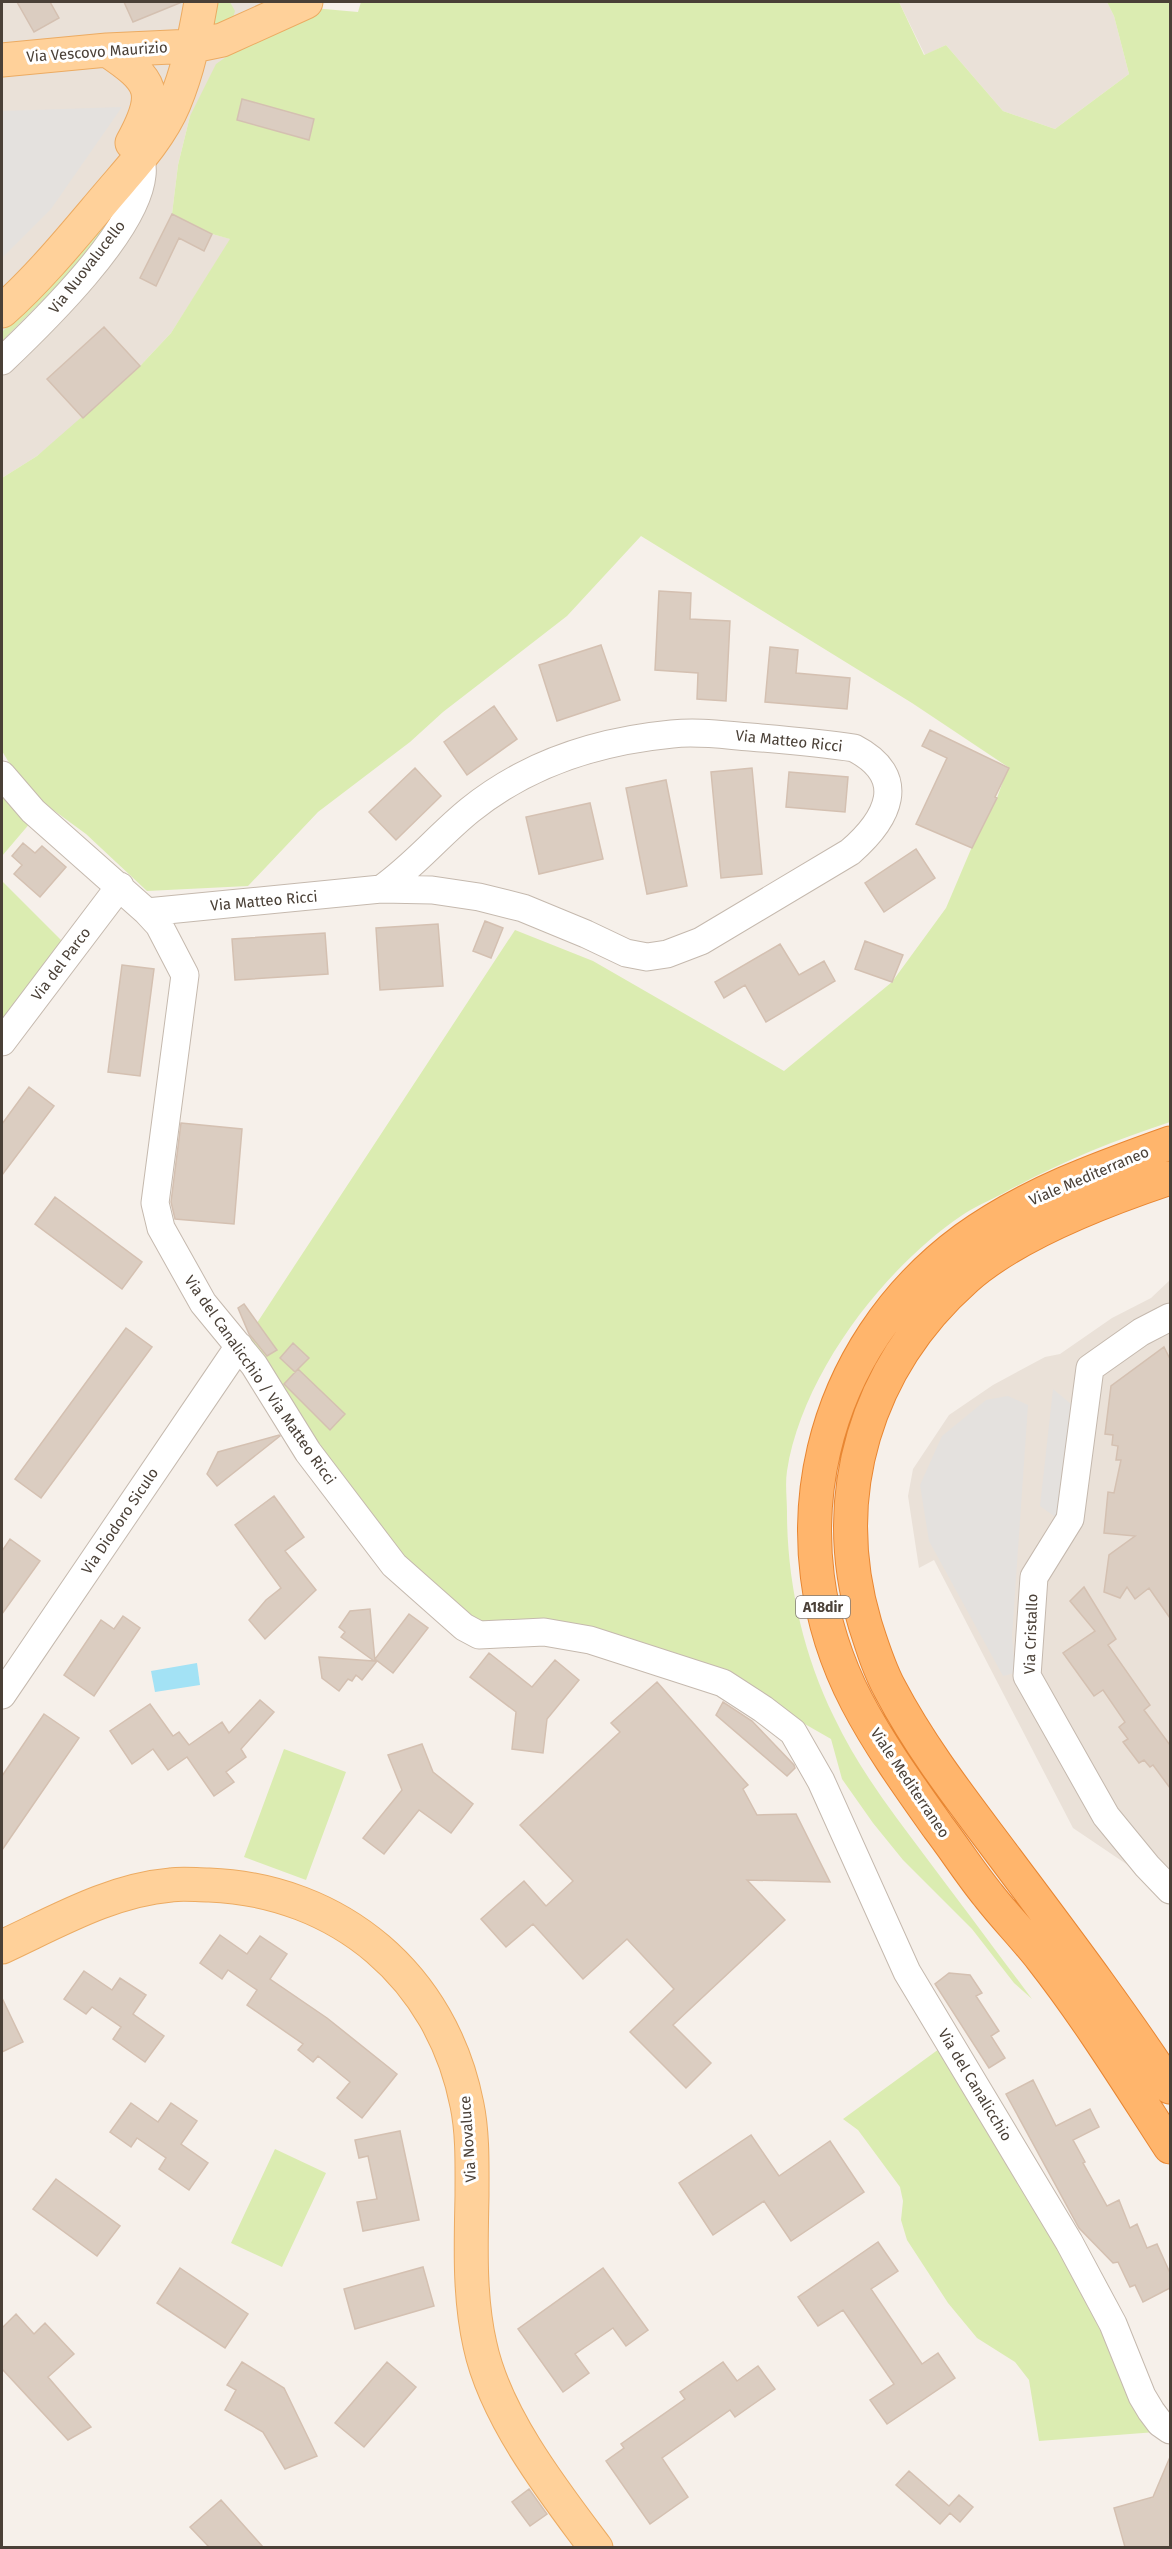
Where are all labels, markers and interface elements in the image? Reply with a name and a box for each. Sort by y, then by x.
street label: Via Vescovo Maurizio [26,38,168,66]
street label: Via Nuovalucello [45,217,129,317]
street label: Via Matteo Ricci [735,726,843,756]
street label: Via Matteo Ricci [210,887,318,915]
street label: Via del Parco [28,924,94,1004]
street label: Viale Mediterraneo [1026,1143,1152,1209]
street label: Via del Canalicchio / Via Matteo Ricci [181,1272,339,1488]
street label: Via Diodoro Siculo [78,1464,162,1578]
street label: Via Cristallo [1021,1593,1041,1675]
road number: A18dir [796,1596,850,1618]
street label: Viale Mediterraneo [867,1725,953,1841]
street label: Via del Canalicchio [934,2026,1016,2144]
street label: Via Novaluce [456,2095,480,2183]

